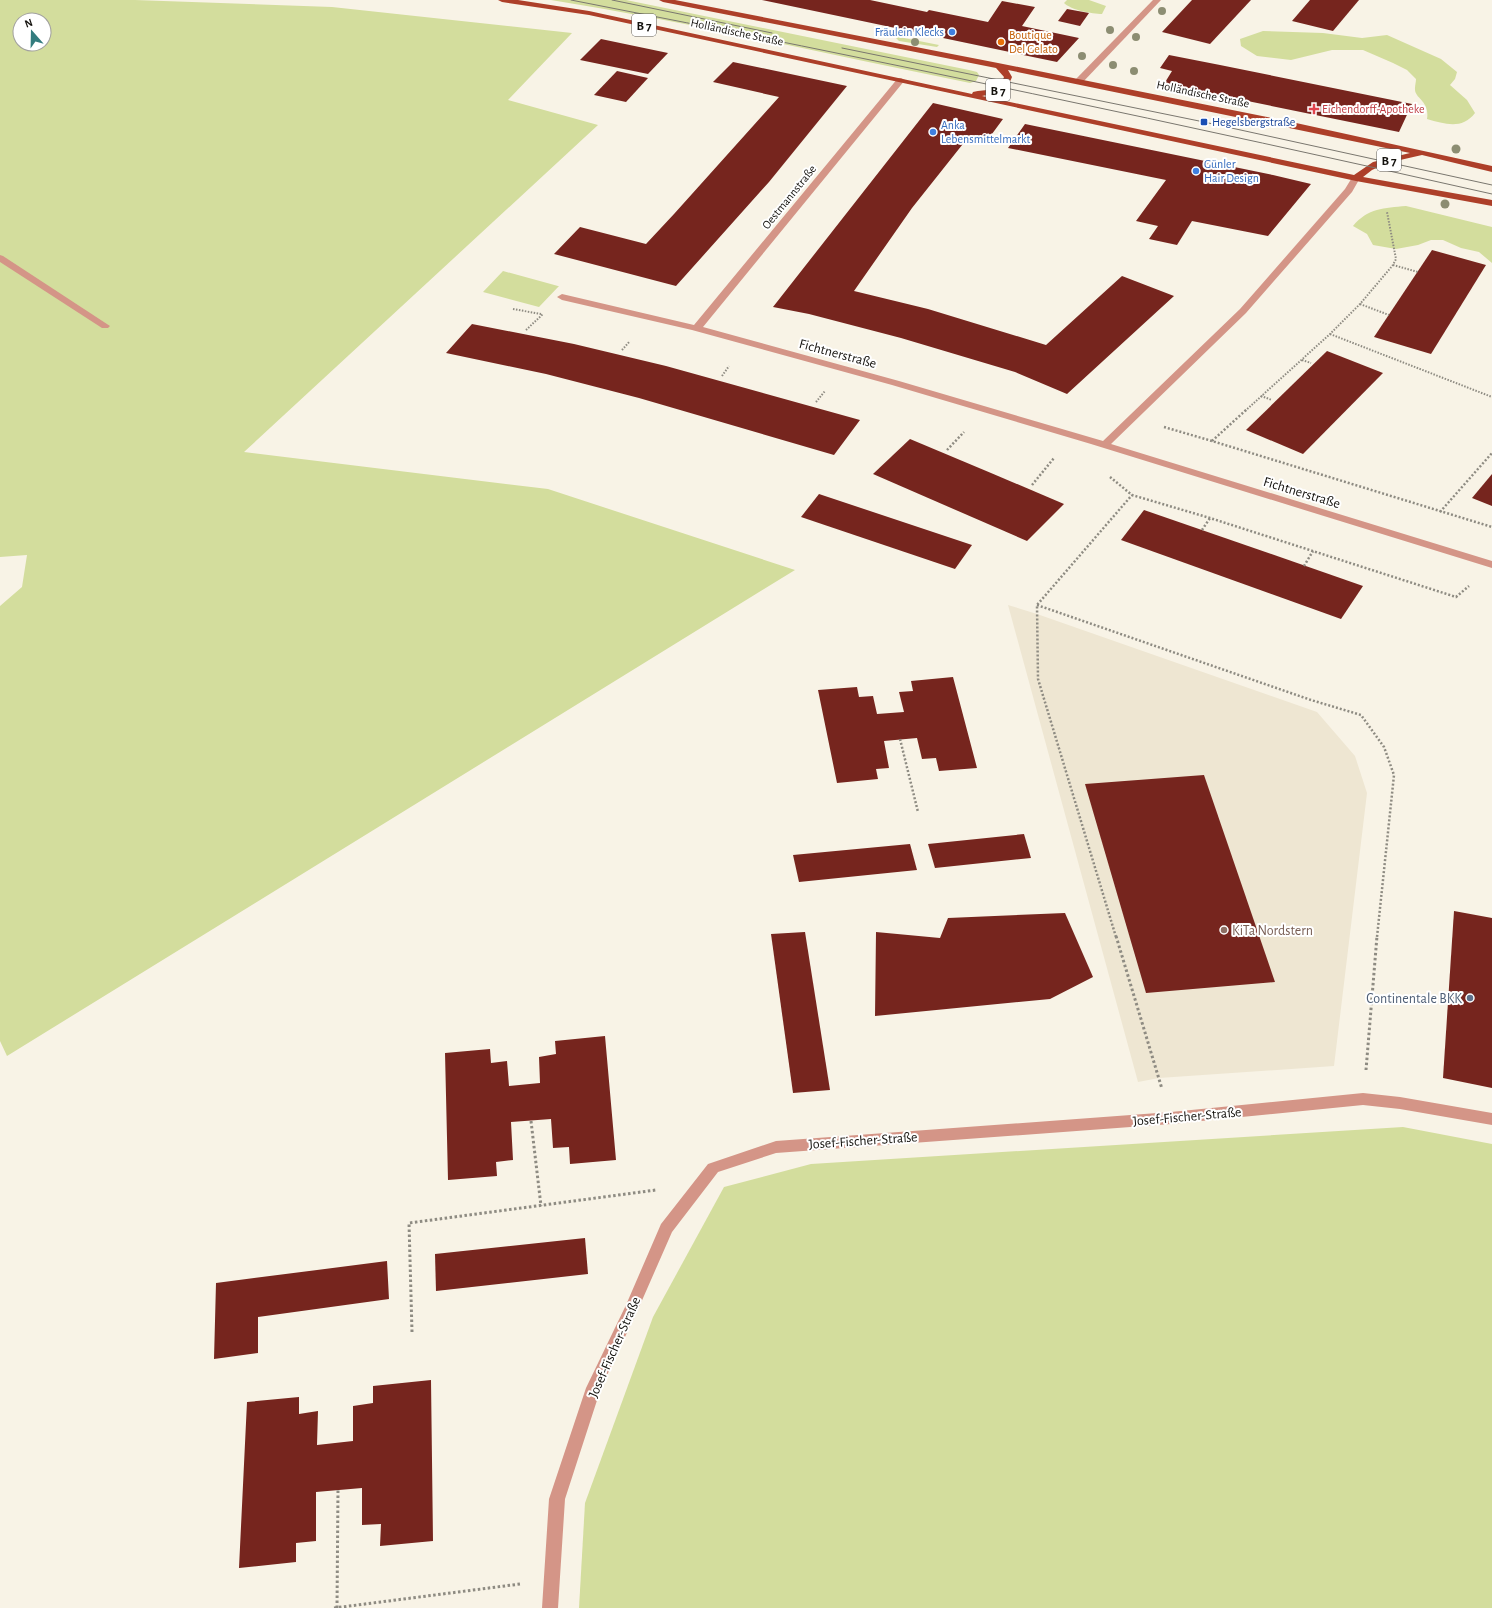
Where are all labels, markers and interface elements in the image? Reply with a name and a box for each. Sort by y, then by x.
north arrow [12,12,52,52]
road number: B 7 [632,14,656,36]
street label: Holländische Straße [690,16,784,48]
text: N [23,17,34,30]
place label: Fräulein Klecks [875,26,944,38]
marker: Fräulein Klecks [947,27,957,37]
place label: Boutique Del Gelato [1009,29,1058,55]
marker: Boutique Del Gelato [996,37,1006,47]
street label: Holländische Straße [1156,78,1250,110]
road number: B 7 [986,79,1010,101]
place label: Eichendorff-Apotheke [1322,103,1425,115]
marker: Eichendorff-Apotheke [1309,104,1319,114]
place label: Hegelsbergstraße [1212,116,1295,128]
marker: Hegelsbergstraße [1199,117,1209,127]
place label: Anka Lebensmittelmarkt [941,119,1031,145]
marker: Anka Lebensmittelmarkt [928,127,938,137]
road number: B 7 [1377,149,1401,171]
place label: Günler Hair Design [1204,158,1259,184]
street label: Oestmannstraße [760,163,818,231]
marker: Günler Hair Design [1191,166,1201,176]
street label: Fichtnerstraße [798,337,878,371]
street label: Fichtnerstraße [1262,475,1342,511]
place label: KiTa Nordstern [1232,924,1313,938]
marker: KiTa Nordstern [1219,925,1229,935]
place label: Continentale BKK [1366,992,1462,1006]
marker: Continentale BKK [1465,993,1475,1003]
street label: Josef-Fischer-Straße [1132,1105,1242,1129]
street label: Josef-Fischer-Straße [808,1130,918,1152]
street label: Josef-Fischer-Straße [586,1295,643,1400]

